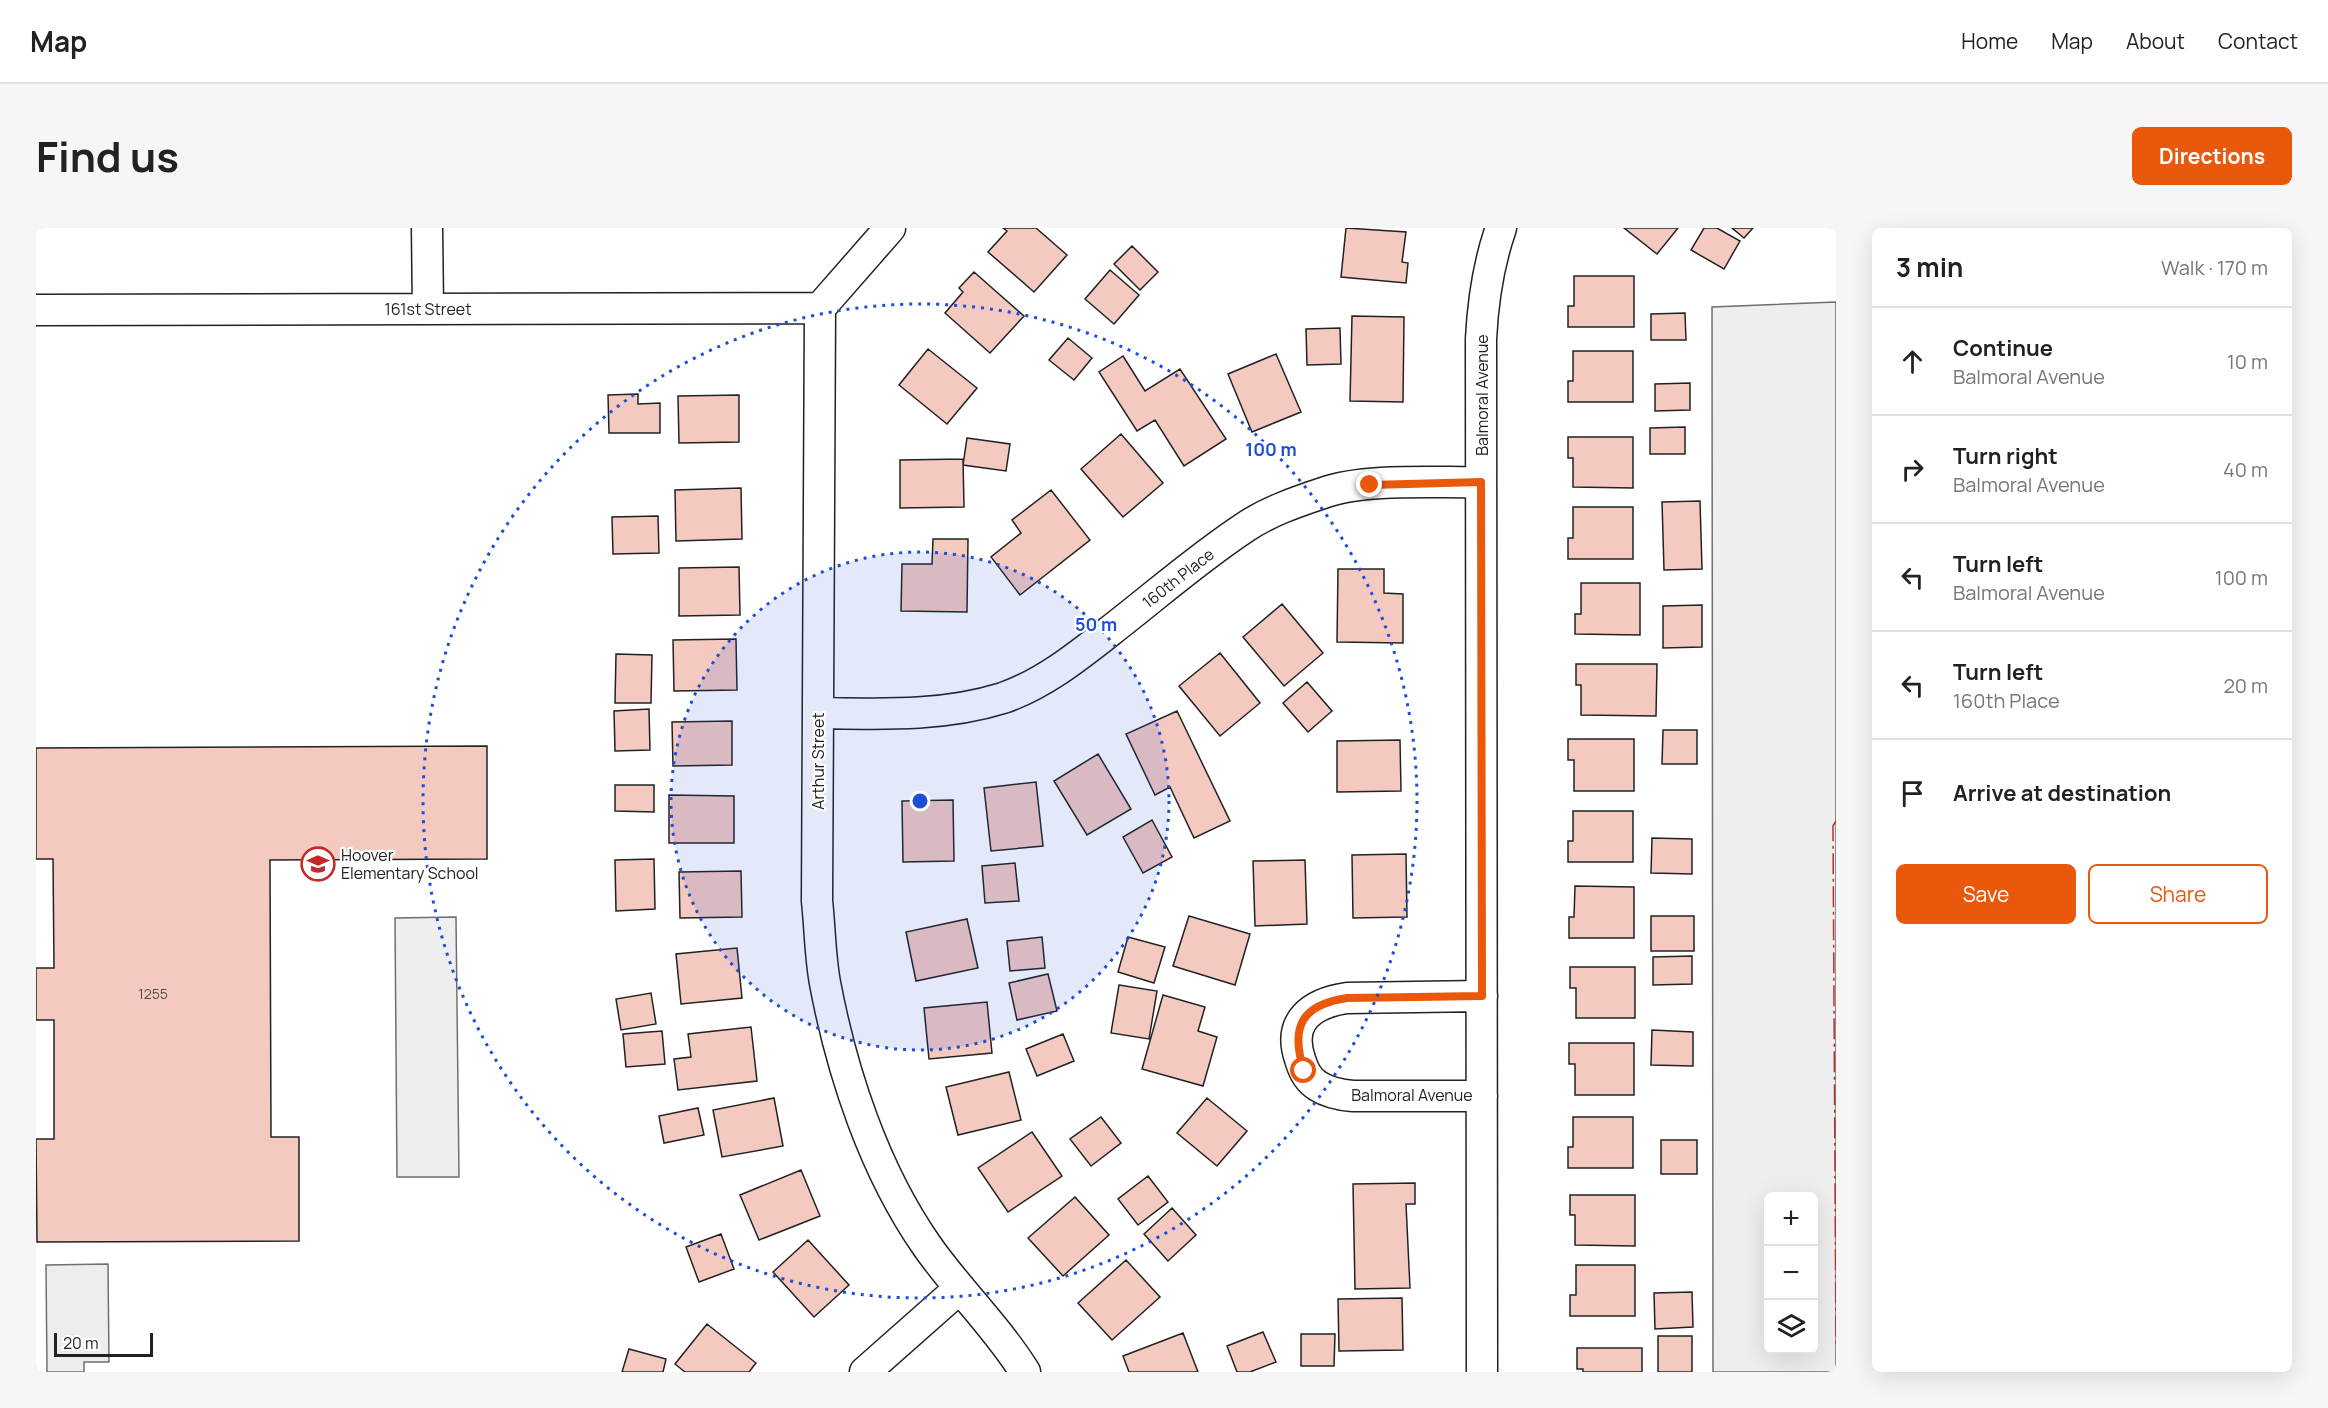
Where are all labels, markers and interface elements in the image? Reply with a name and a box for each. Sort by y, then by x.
text: Map [30,22,87,60]
text: Home [1961,27,2018,55]
text: Map [2051,27,2093,55]
text: About [2126,27,2185,55]
text: Contact [2218,27,2298,55]
text: Find us [36,127,179,185]
button: Directions [2132,127,2292,185]
text: 3 min [1896,249,1963,285]
text: Walk · 170 m [2161,254,2268,281]
street label: 161st Street [384,298,472,320]
text: Continue [1953,333,2053,363]
street label: Balmoral Avenue [1471,334,1493,456]
icon: ahead [1896,345,1929,378]
text: 10 m [2227,348,2268,375]
text: Balmoral Avenue [1953,363,2105,390]
text: 100 m [1245,437,1297,461]
text: Turn right [1953,441,2058,471]
icon: right [1896,453,1929,486]
text: 40 m [2223,456,2268,483]
route end [1356,471,1382,497]
text: Balmoral Avenue [1953,471,2105,498]
street label: 160th Place [1138,543,1218,613]
text: Turn left [1953,549,2043,579]
icon: left [1896,561,1929,594]
text: 100 m [2215,564,2268,591]
text: Balmoral Avenue [1953,579,2105,606]
text: 50 m [1075,612,1117,636]
text: Turn left [1953,657,2043,687]
icon: left [1896,669,1929,702]
text: 20 m [2223,672,2268,699]
text: 160th Place [1953,687,2060,714]
street label: Arthur Street [807,712,829,810]
icon: arrive [1896,777,1929,810]
text: Arrive at destination [1953,778,2171,808]
centre of rings [910,791,930,811]
place label: Hoover Elementary School [341,844,479,884]
school or university icon: Hoover Elementary School [300,846,336,882]
button: Save [1896,864,2076,924]
button: Share [2088,864,2268,924]
house number: 1255 [138,984,168,1003]
route start [1290,1057,1316,1083]
street label: Balmoral Avenue [1351,1084,1473,1106]
map controls [1764,1192,1818,1354]
button: + [1764,1192,1818,1246]
button: − [1764,1246,1818,1300]
button: layers [1764,1300,1818,1354]
scale bar [54,1330,153,1358]
text: 20 m [63,1332,99,1354]

